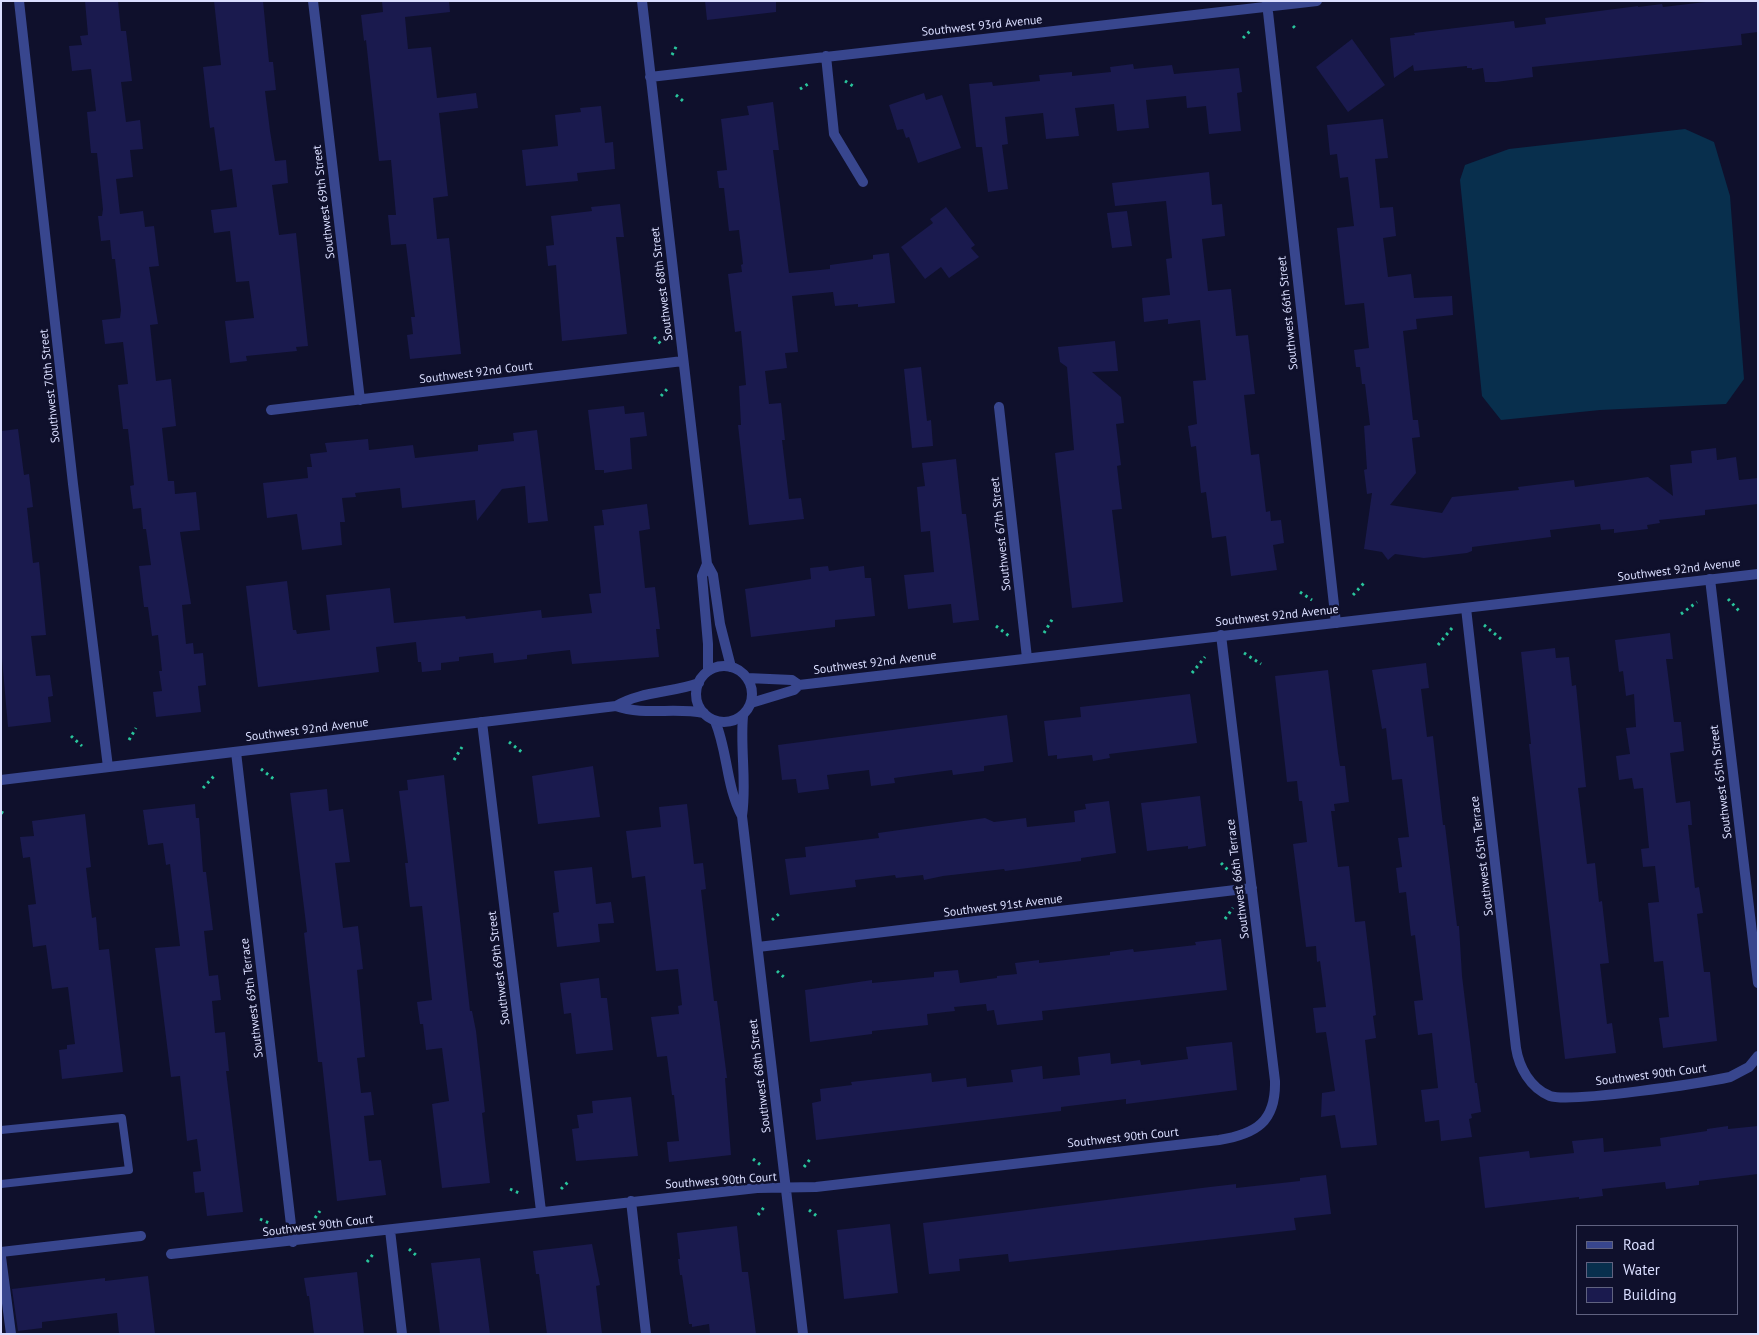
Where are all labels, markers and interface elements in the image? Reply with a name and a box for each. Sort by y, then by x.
street label: Southwest 93rd Avenue [921,12,1043,40]
street label: Southwest 69th Street [310,144,338,260]
street label: Southwest 68th Street [648,226,676,342]
street label: Southwest 66th Street [1275,255,1301,371]
street label: Southwest 70th Street [37,328,63,444]
street label: Southwest 92nd Court [418,359,534,387]
street label: Southwest 67th Street [988,476,1014,592]
street label: Southwest 92nd Avenue [1617,555,1741,585]
street label: Southwest 92nd Avenue [1215,602,1339,630]
street label: Southwest 92nd Avenue [813,648,937,678]
street label: Southwest 92nd Avenue [245,715,369,745]
street label: Southwest 65th Street [1707,724,1735,840]
street label: Southwest 65th Terrace [1468,795,1496,917]
street label: Southwest 66th Terrace [1224,818,1252,940]
street label: Southwest 91st Avenue [943,892,1063,920]
street label: Southwest 69th Street [485,910,513,1026]
street label: Southwest 69th Terrace [238,937,266,1059]
street label: Southwest 68th Street [746,1018,774,1134]
street label: Southwest 90th Court [1595,1061,1707,1089]
street label: Southwest 90th Court [1067,1125,1179,1151]
street label: Southwest 90th Court [665,1170,777,1192]
street label: Southwest 90th Court [262,1212,374,1240]
legend [1576,1225,1739,1315]
text: Road [1623,1235,1655,1254]
text: Water [1623,1260,1660,1279]
text: Building [1623,1285,1677,1304]

